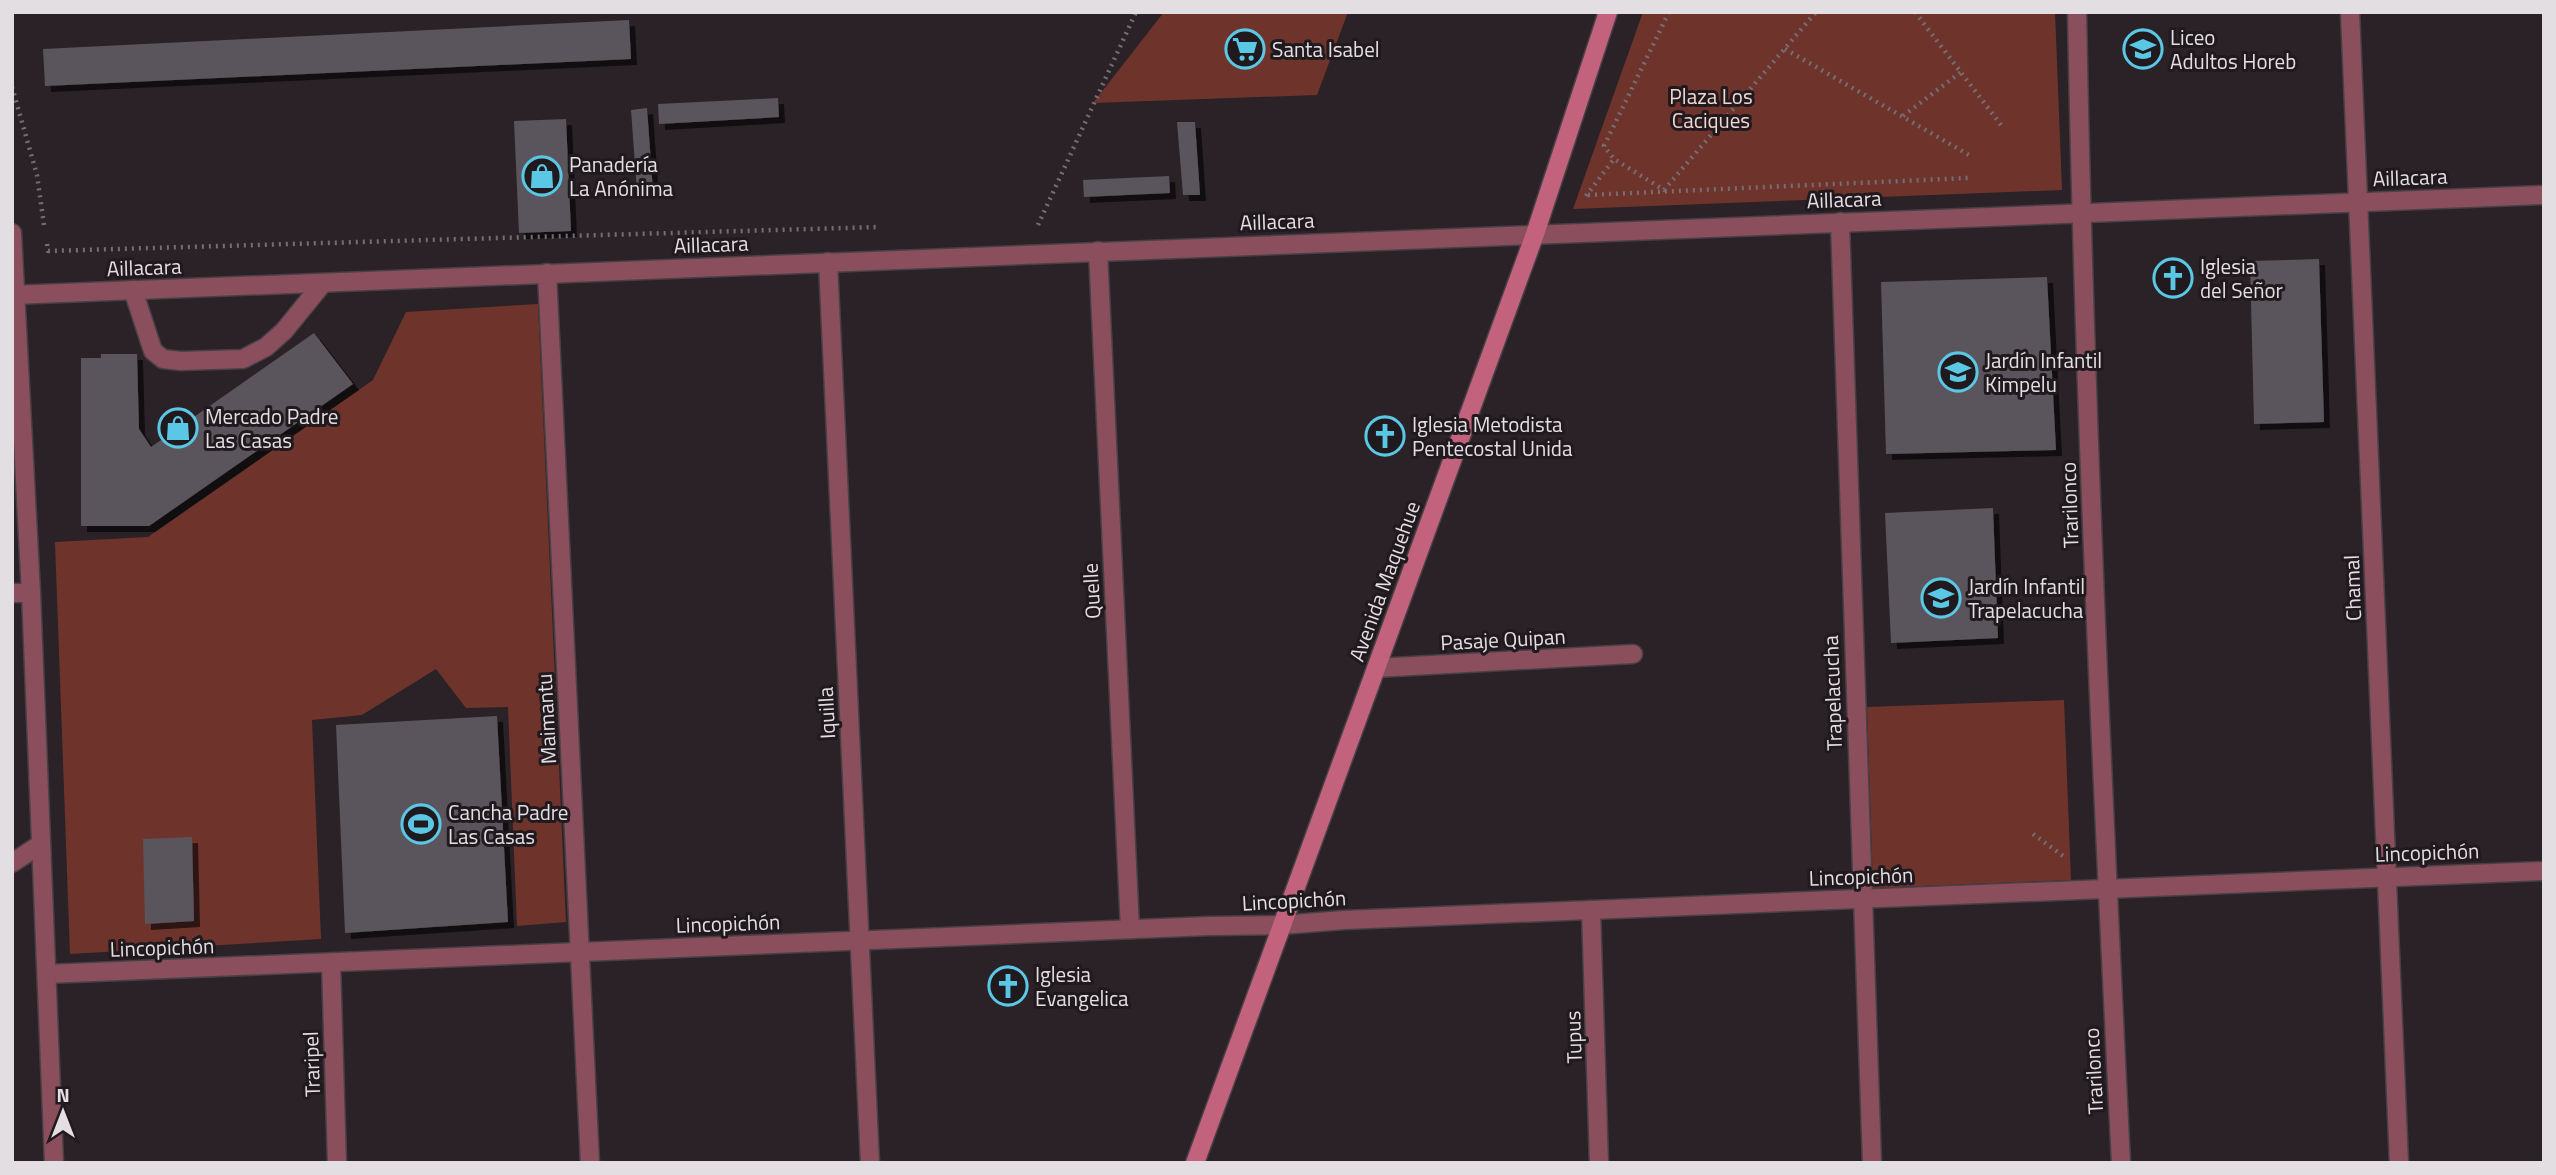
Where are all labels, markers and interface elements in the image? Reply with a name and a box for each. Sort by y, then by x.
place label: Liceo Adultos Horeb [2170,21,2296,77]
supermarket icon: Santa Isabel [1224,28,1266,70]
school or university icon: Liceo Adultos Horeb [2122,28,2164,70]
place label: Santa Isabel [1272,33,1380,65]
park label: Plaza Los Caciques [1669,80,1753,136]
place label: Panadería La Anónima [569,148,674,204]
shop icon: Panadería La Anónima [521,155,563,197]
street label: Aillacara [2372,160,2448,194]
street label: Aillacara [1806,182,1882,216]
street label: Aillacara [1239,204,1315,238]
street label: Aillacara [673,227,749,261]
street label: Aillacara [106,250,182,284]
place label: Iglesia del Señor [2200,250,2283,306]
church icon: Iglesia del Señor [2152,257,2194,299]
place label: Jardín Infantil Kimpelu [1985,344,2102,400]
school or university icon: Jardín Infantil Kimpelu [1937,351,1979,393]
place label: Mercado Padre Las Casas [205,400,338,456]
shop icon: Mercado Padre Las Casas [157,407,199,449]
place label: Iglesia Metodista Pentecostal Unida [1412,408,1573,464]
church icon: Iglesia Metodista Pentecostal Unida [1364,415,1406,457]
street label: Trarilonco [2052,461,2086,549]
street label: Avenida Maquehue [1340,496,1428,666]
street label: Chamal [2335,554,2369,622]
street label: Quelle [1074,562,1108,620]
place label: Jardín Infantil Trapelacucha [1968,570,2085,626]
school or university icon: Jardín Infantil Trapelacucha [1920,577,1962,619]
street label: Pasaje Quipan [1440,620,1566,658]
street label: Trapelacucha [1814,634,1850,751]
street label: Maimantu [528,673,564,765]
street label: Iquilla [809,686,843,740]
place label: Cancha Padre Las Casas [448,796,568,852]
sports icon: Cancha Padre Las Casas [400,803,442,845]
street label: Lincopichón [2374,834,2480,870]
street label: Lincopichón [1808,858,1914,894]
street label: Lincopichón [1241,881,1347,919]
street label: Lincopichón [675,905,781,941]
street label: Lincopichón [109,929,215,965]
place label: Iglesia Evangelica [1035,958,1129,1014]
church icon: Iglesia Evangelica [987,965,1029,1007]
street label: Tupus [1556,1010,1590,1064]
street label: Trarilonco [2075,1027,2111,1115]
street label: Traripel [294,1031,328,1097]
north arrow [28,1077,98,1147]
text: N [56,1080,70,1109]

